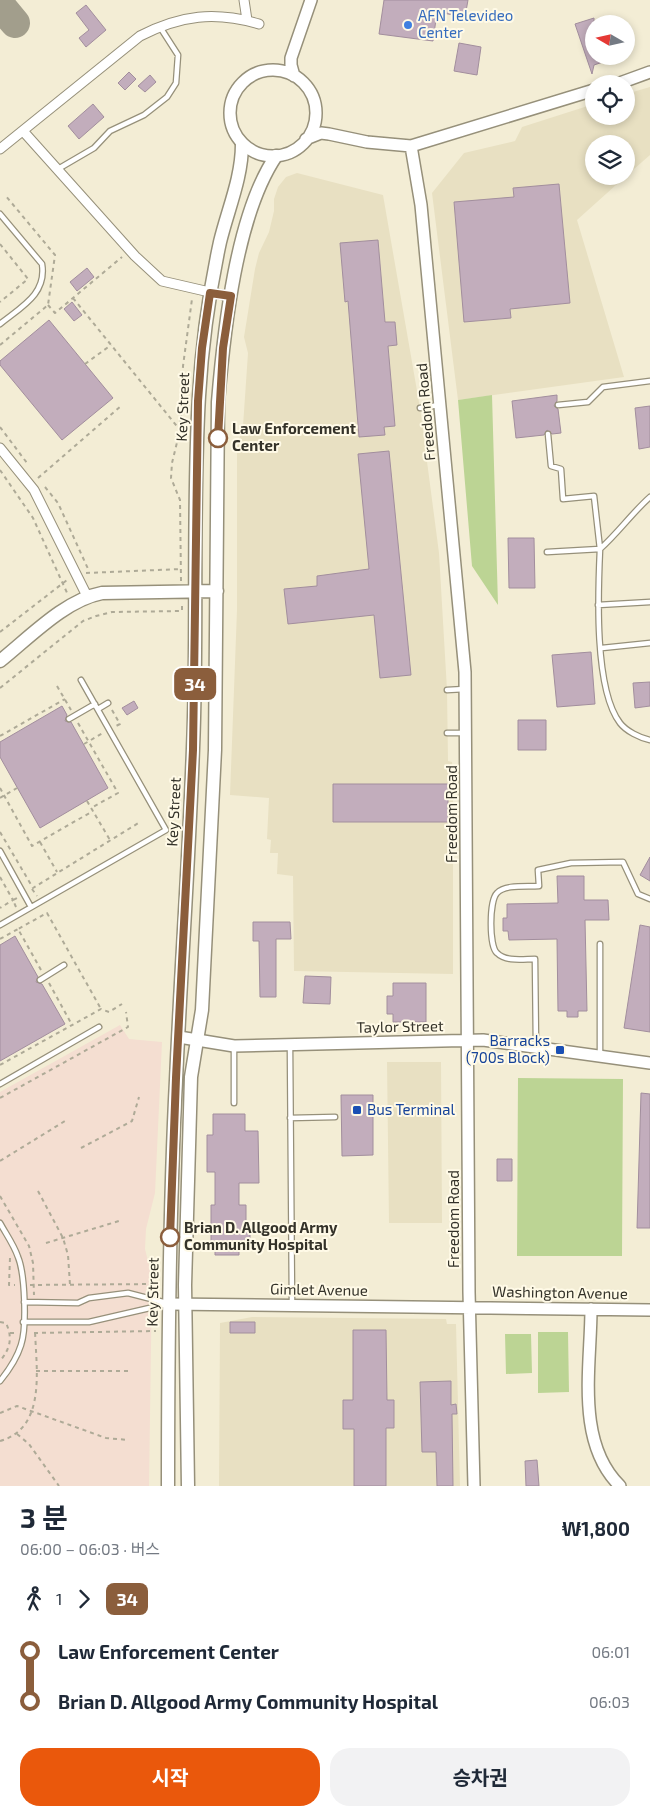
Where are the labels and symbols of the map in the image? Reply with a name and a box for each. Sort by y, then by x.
place label: AFN Televideo Center [418,6,513,41]
north arrow [585,15,635,65]
marker: AFN Televideo Center [402,19,414,31]
street label: Freedom Road [412,363,438,462]
street label: Key Street [172,372,192,442]
place label: Law Enforcement Center [232,419,356,454]
marker: Law Enforcement Center [208,428,228,448]
line badge: 34 [172,668,218,700]
street label: Freedom Road [442,765,460,863]
street label: Key Street [162,777,184,847]
street label: Taylor Street [356,1016,444,1036]
place label: Barracks (700s Block) [466,1031,550,1066]
marker: Barracks (700s Block) [554,1044,566,1056]
place label: Bus Terminal [367,1100,455,1118]
marker: Bus Terminal [351,1104,363,1116]
street label: Freedom Road [444,1170,462,1268]
place label: Brian D. Allgood Army Community Hospital [184,1218,338,1254]
marker: Brian D. Allgood Army Community Hospital [160,1227,180,1247]
street label: Key Street [142,1257,162,1327]
street label: Gimlet Avenue [270,1279,368,1299]
street label: Washington Avenue [492,1282,628,1302]

